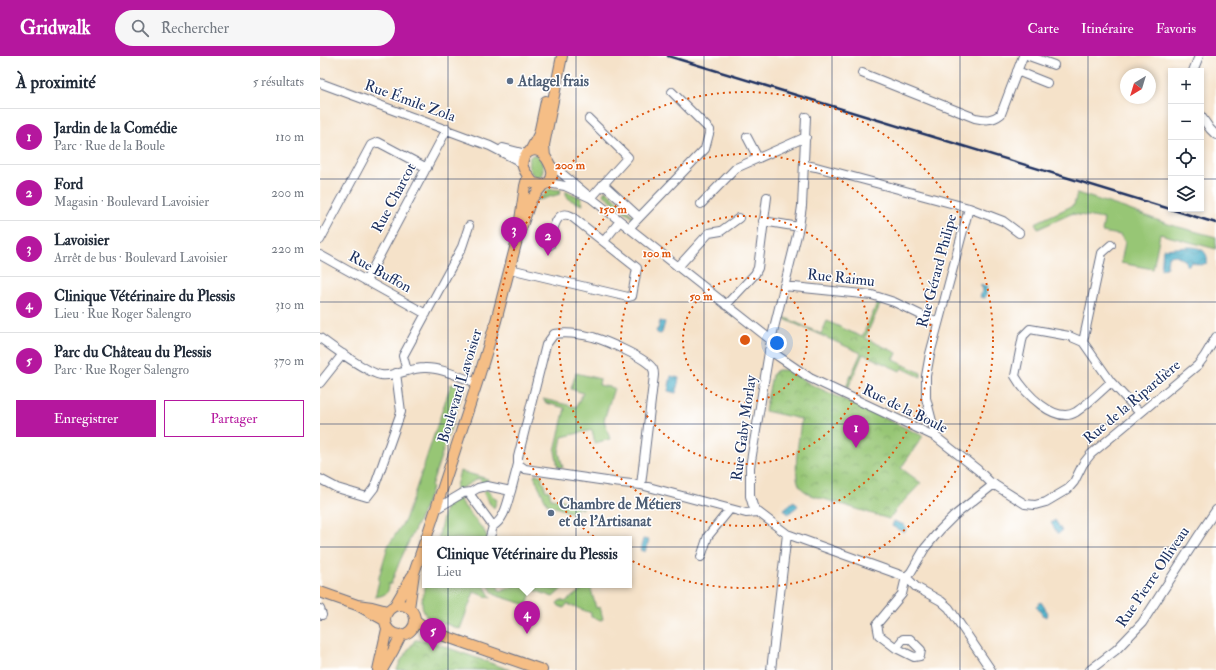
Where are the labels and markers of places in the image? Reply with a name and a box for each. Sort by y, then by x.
place label: Atlagel frais [517,72,589,92]
marker: Atlagel frais [505,76,515,86]
pin: 3 [501,217,527,250]
pin: 2 [535,223,561,256]
centre of rings [738,333,752,347]
pin: 1 [843,415,869,448]
place label: Chambre de Métiers et de l'Artisanat [559,495,681,531]
marker: Chambre de Métiers et de l'Artisanat [546,508,556,518]
pin: 4 [514,601,540,634]
pin: 5 [420,618,446,651]

